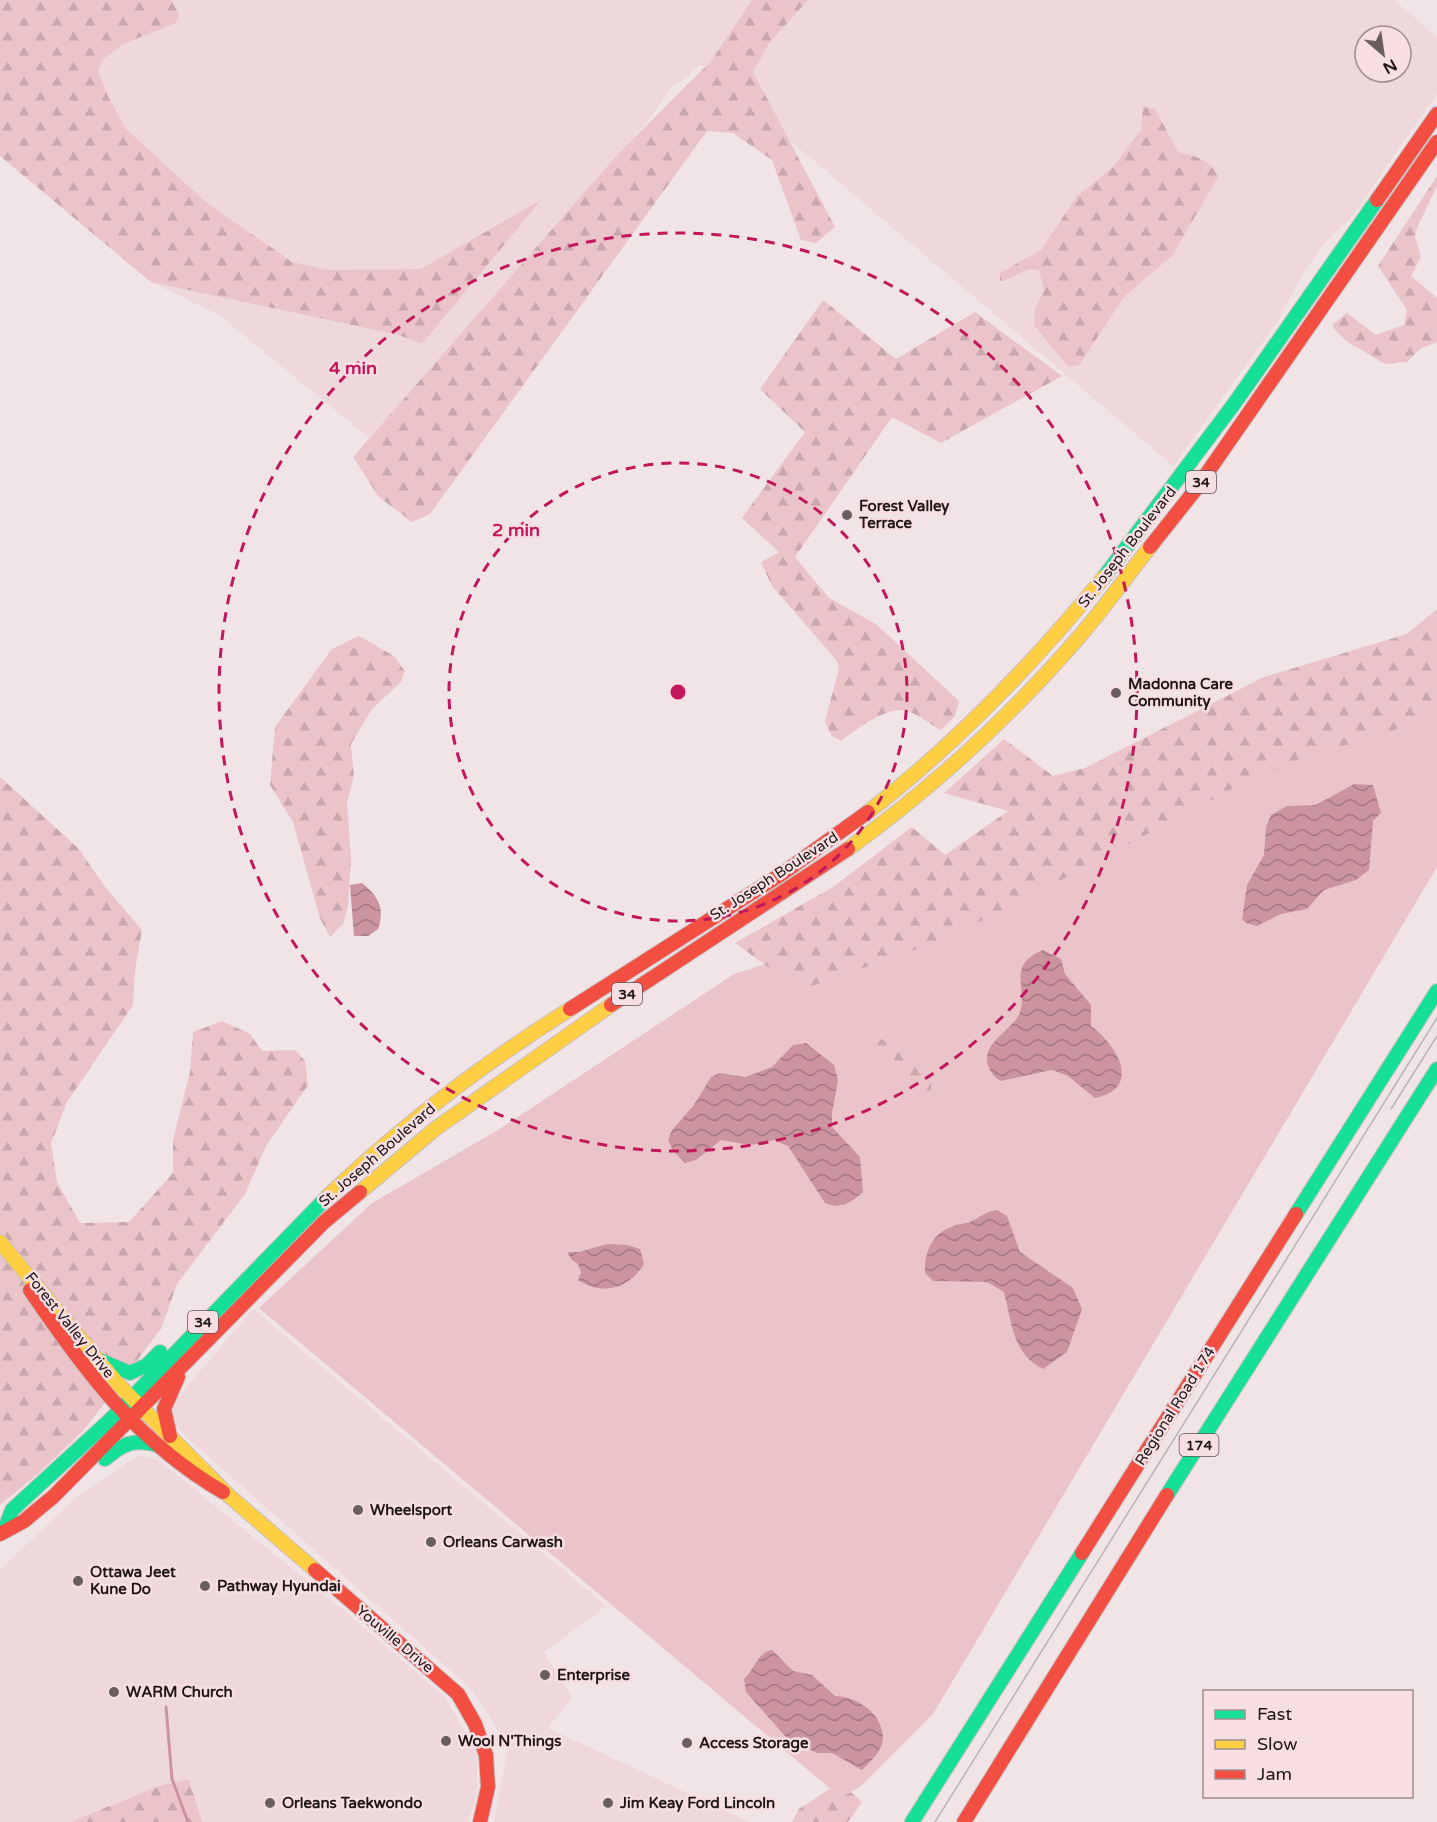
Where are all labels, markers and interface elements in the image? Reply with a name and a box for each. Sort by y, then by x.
north arrow [1353,24,1413,84]
text: N [1379,54,1400,78]
text: 4 min [329,357,377,379]
road number: 34 [1186,471,1216,493]
street label: St. Joseph Boulevard [1074,483,1180,611]
place label: Forest Valley Terrace [858,497,949,532]
marker: Forest Valley Terrace [840,508,854,522]
text: 2 min [492,519,540,541]
place label: Madonna Care Community [1128,675,1233,711]
centre of rings [668,682,688,702]
marker: Madonna Care Community [1109,686,1123,700]
street label: St. Joseph Boulevard [707,828,841,924]
road number: 34 [612,983,642,1005]
street label: St. Joseph Boulevard [315,1099,439,1211]
street label: Forest Valley Drive [22,1268,118,1382]
road number: 34 [188,1311,218,1333]
street label: Regional Road 174 [1131,1343,1219,1469]
road number: 174 [1180,1434,1218,1456]
place label: Wheelsport [370,1501,453,1520]
marker: Wheelsport [351,1503,365,1517]
place label: Orleans Carwash [443,1533,563,1551]
marker: Orleans Carwash [424,1535,438,1549]
place label: Ottawa Jeet Kune Do [90,1563,176,1598]
marker: Ottawa Jeet Kune Do [71,1574,85,1588]
place label: Pathway Hyundai [217,1577,341,1596]
marker: Pathway Hyundai [198,1579,212,1593]
street label: Youville Drive [353,1602,437,1676]
place label: Enterprise [557,1666,630,1685]
marker: Enterprise [538,1668,552,1682]
place label: WARM Church [126,1683,233,1701]
marker: WARM Church [107,1685,121,1699]
legend [1203,1690,1413,1798]
text: Fast [1257,1703,1292,1725]
place label: Wool N'Things [458,1732,561,1751]
text: Slow [1257,1733,1298,1755]
marker: Wool N'Things [439,1734,453,1748]
place label: Access Storage [699,1734,809,1753]
marker: Access Storage [680,1736,694,1750]
text: Jam [1257,1763,1292,1785]
place label: Orleans Taekwondo [282,1794,422,1812]
place label: Jim Keay Ford Lincoln [619,1794,775,1813]
marker: Orleans Taekwondo [263,1796,277,1810]
marker: Jim Keay Ford Lincoln [601,1796,615,1810]

